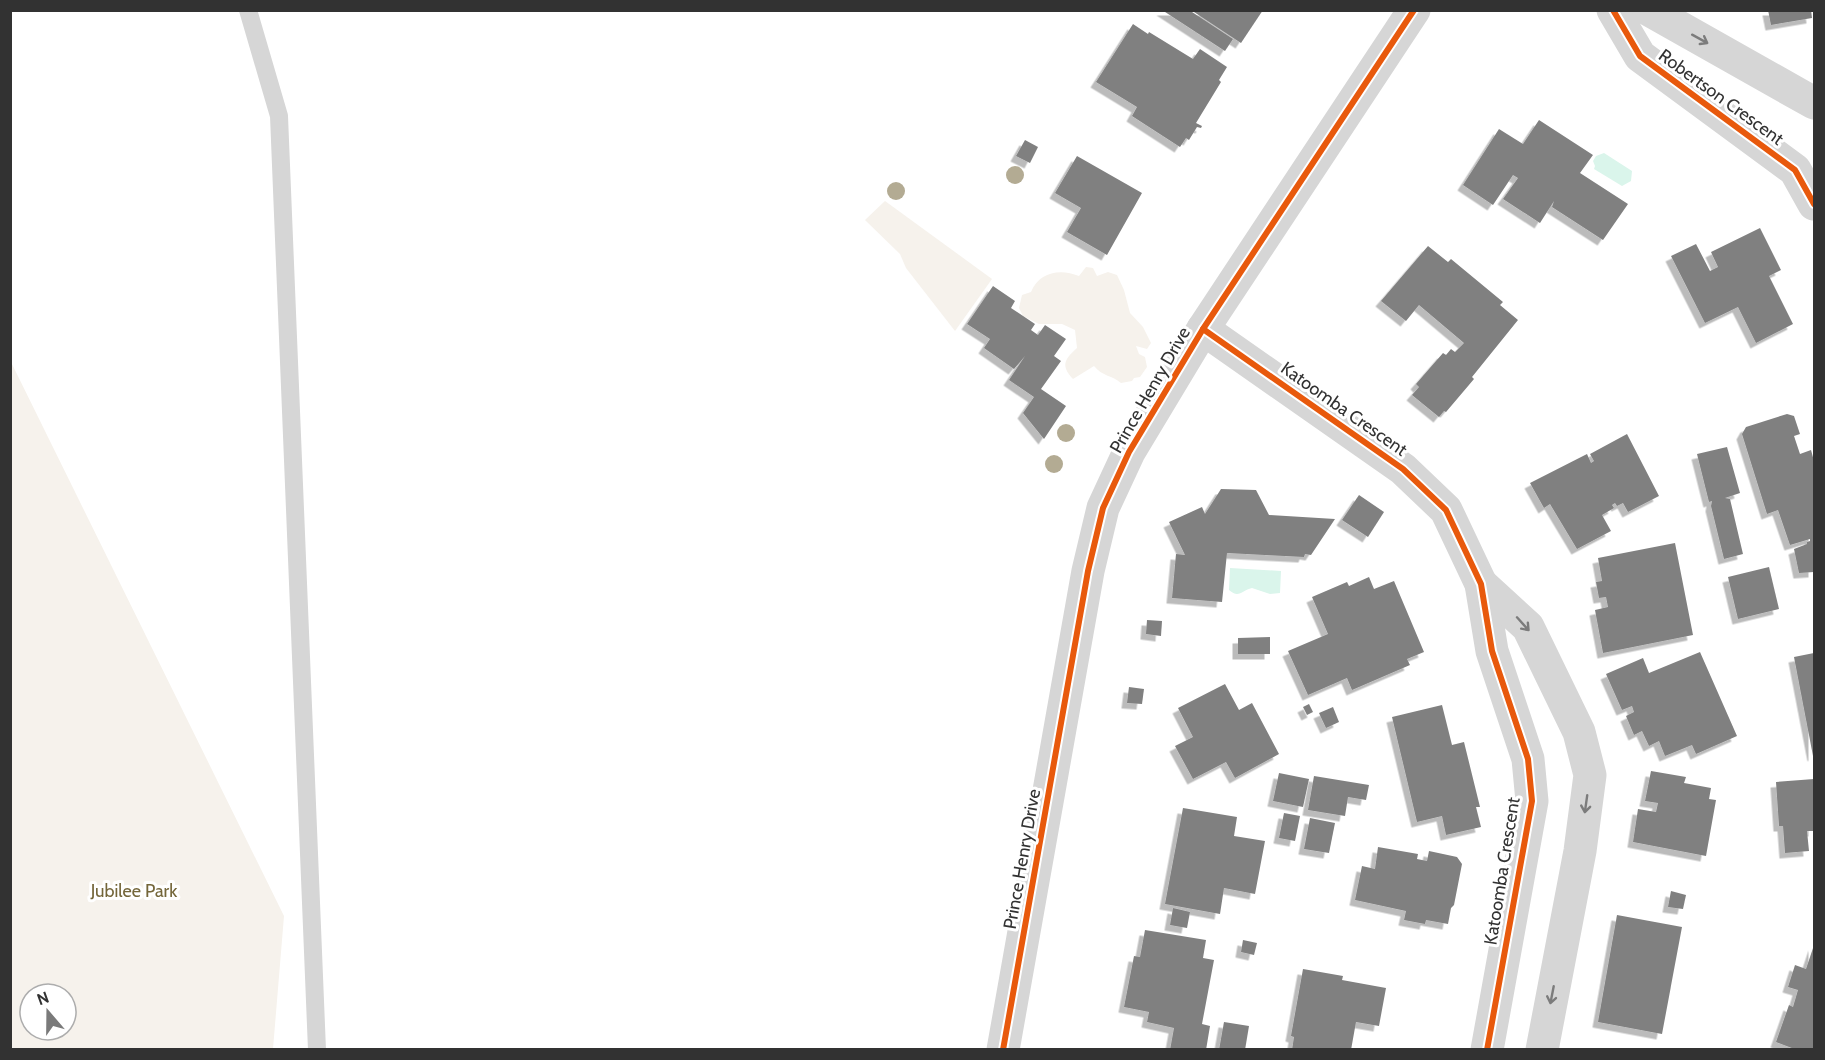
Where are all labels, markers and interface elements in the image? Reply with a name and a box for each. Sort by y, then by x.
one-way arrow [1691,33,1708,45]
street label: Robertson Crescent [1654,44,1788,150]
street label: Prince Henry Drive [1105,323,1195,457]
street label: Katoomba Crescent [1277,357,1411,461]
one-way arrow [1516,616,1530,632]
street label: Prince Henry Drive [999,787,1045,931]
one-way arrow [1581,793,1592,813]
street label: Katoomba Crescent [1479,796,1525,946]
park label: Jubilee Park [90,880,178,902]
north arrow [18,982,78,1042]
one-way arrow [1546,985,1557,1005]
text: N [34,988,52,1009]

